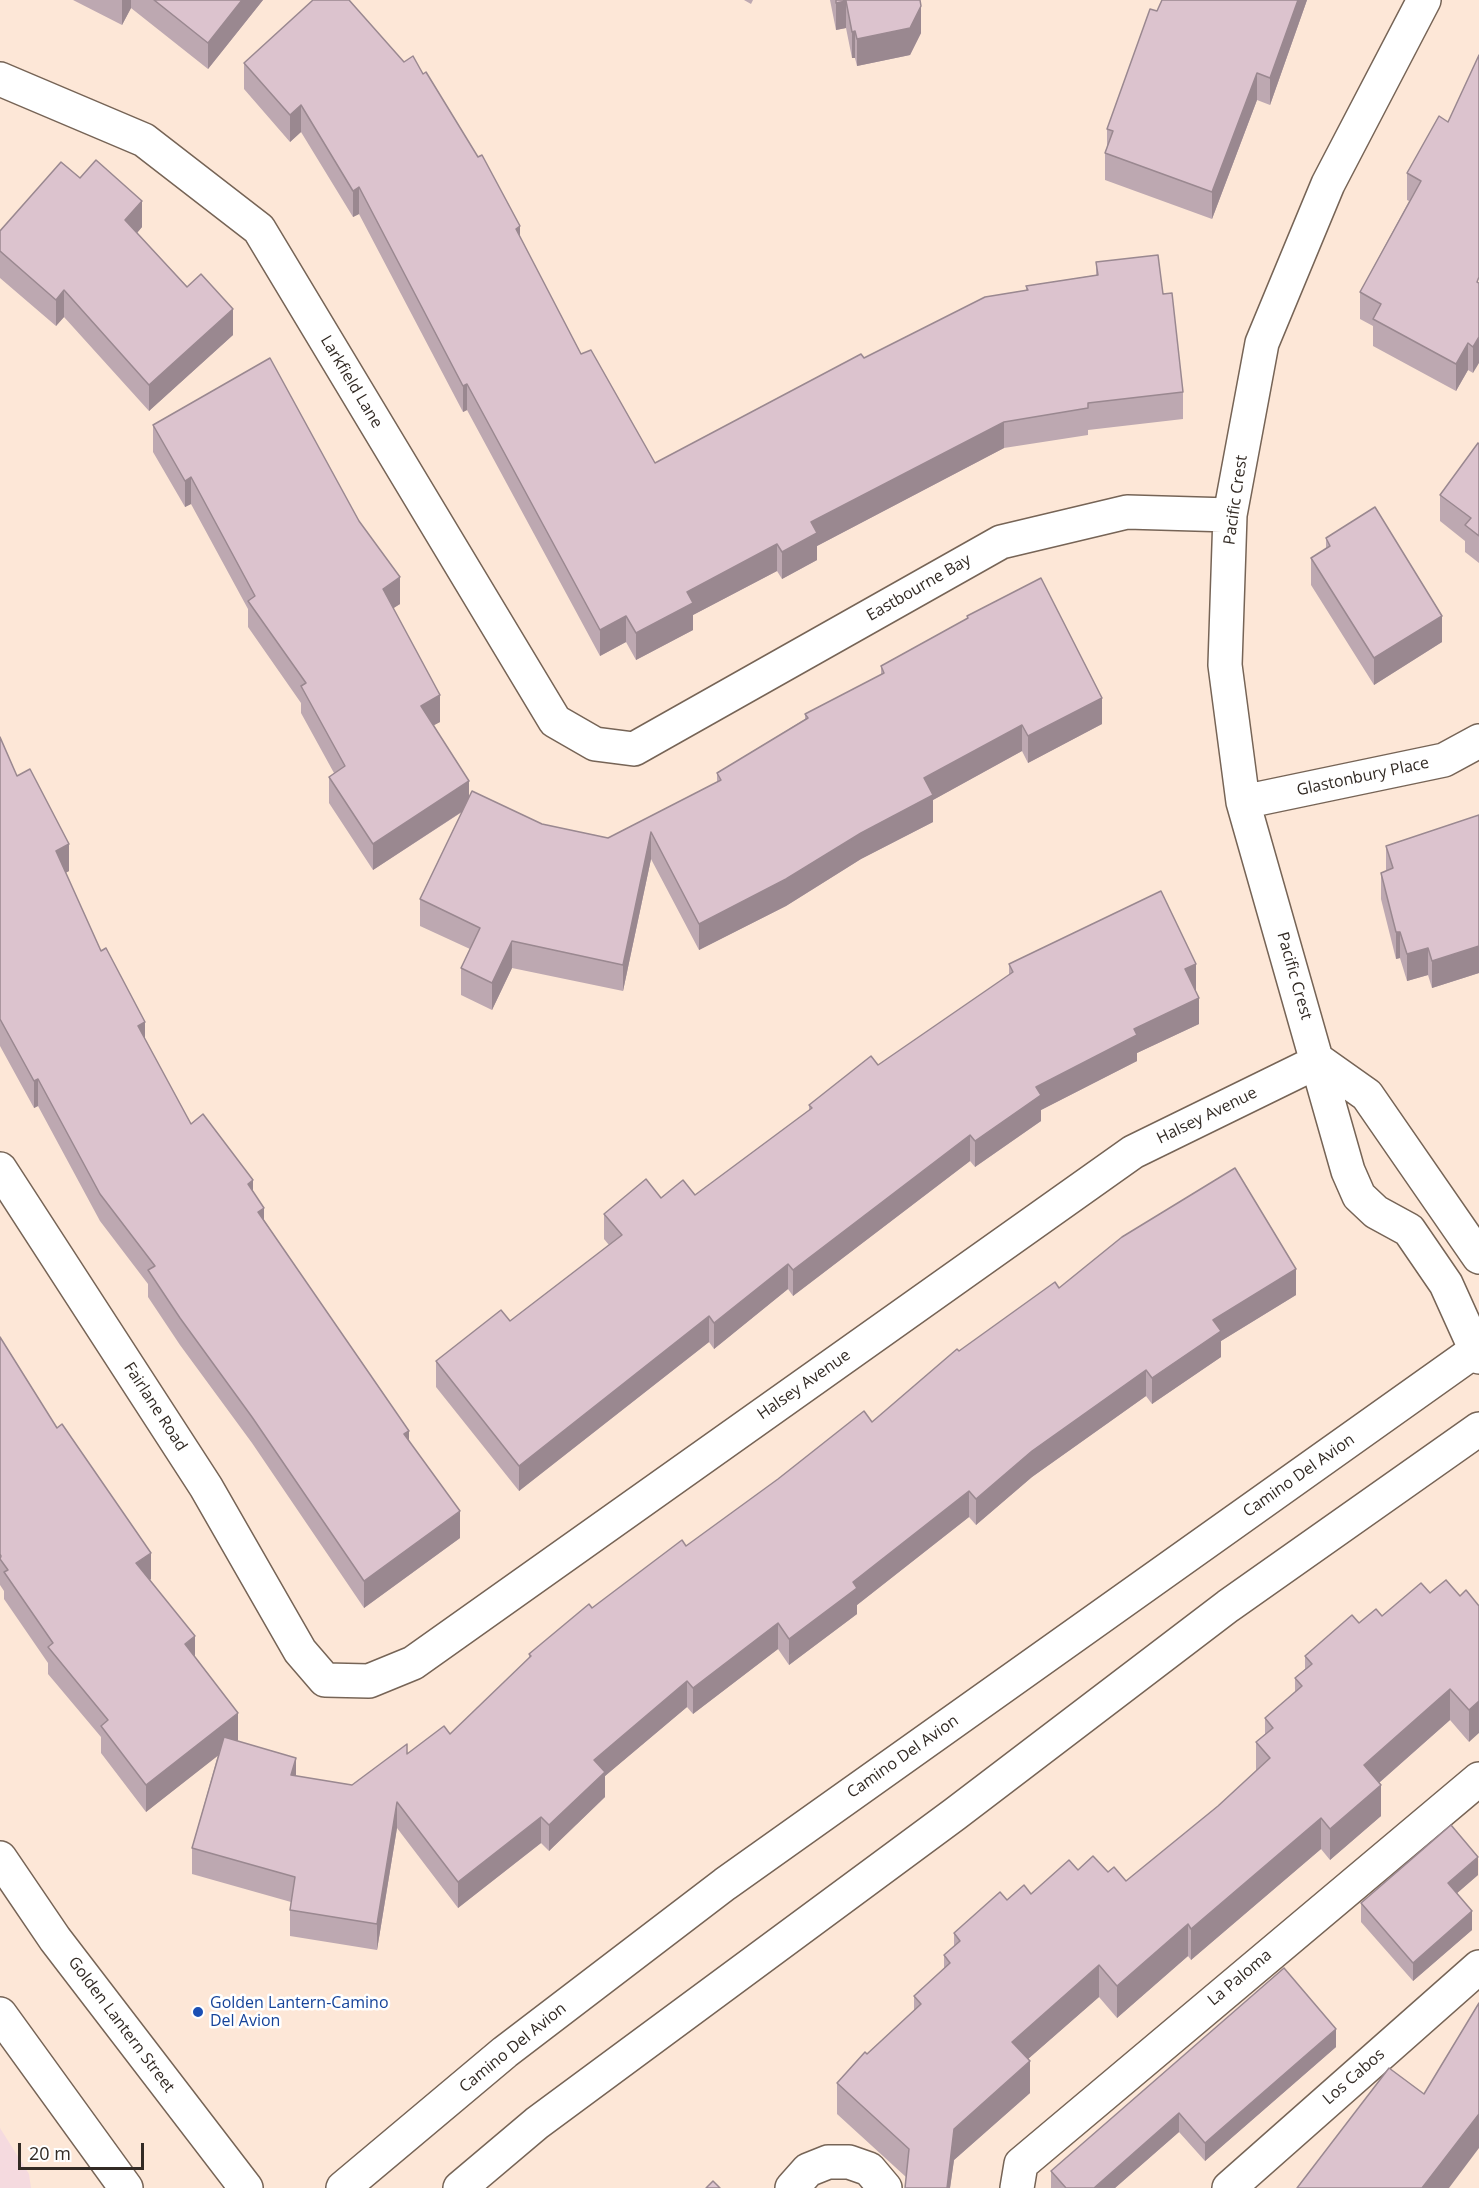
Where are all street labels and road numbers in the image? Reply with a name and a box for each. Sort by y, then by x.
street label: Larkfield Lane [316,332,386,432]
street label: Pacific Crest [1220,454,1252,546]
street label: Eastbourne Bay [864,550,974,626]
street label: Glastonbury Place [1295,754,1431,800]
street label: Pacific Crest [1272,930,1316,1022]
street label: Halsey Avenue [1154,1083,1260,1149]
street label: Halsey Avenue [754,1346,854,1424]
street label: Fairlane Road [119,1359,191,1455]
street label: Camino Del Avion [1240,1430,1358,1522]
street label: Camino Del Avion [844,1711,962,1803]
street label: La Paloma [1204,1946,1276,2010]
street label: Golden Lantern Street [64,1953,178,2097]
street label: Camino Del Avion [456,1999,570,2097]
street label: Los Cabos [1319,2045,1389,2109]

